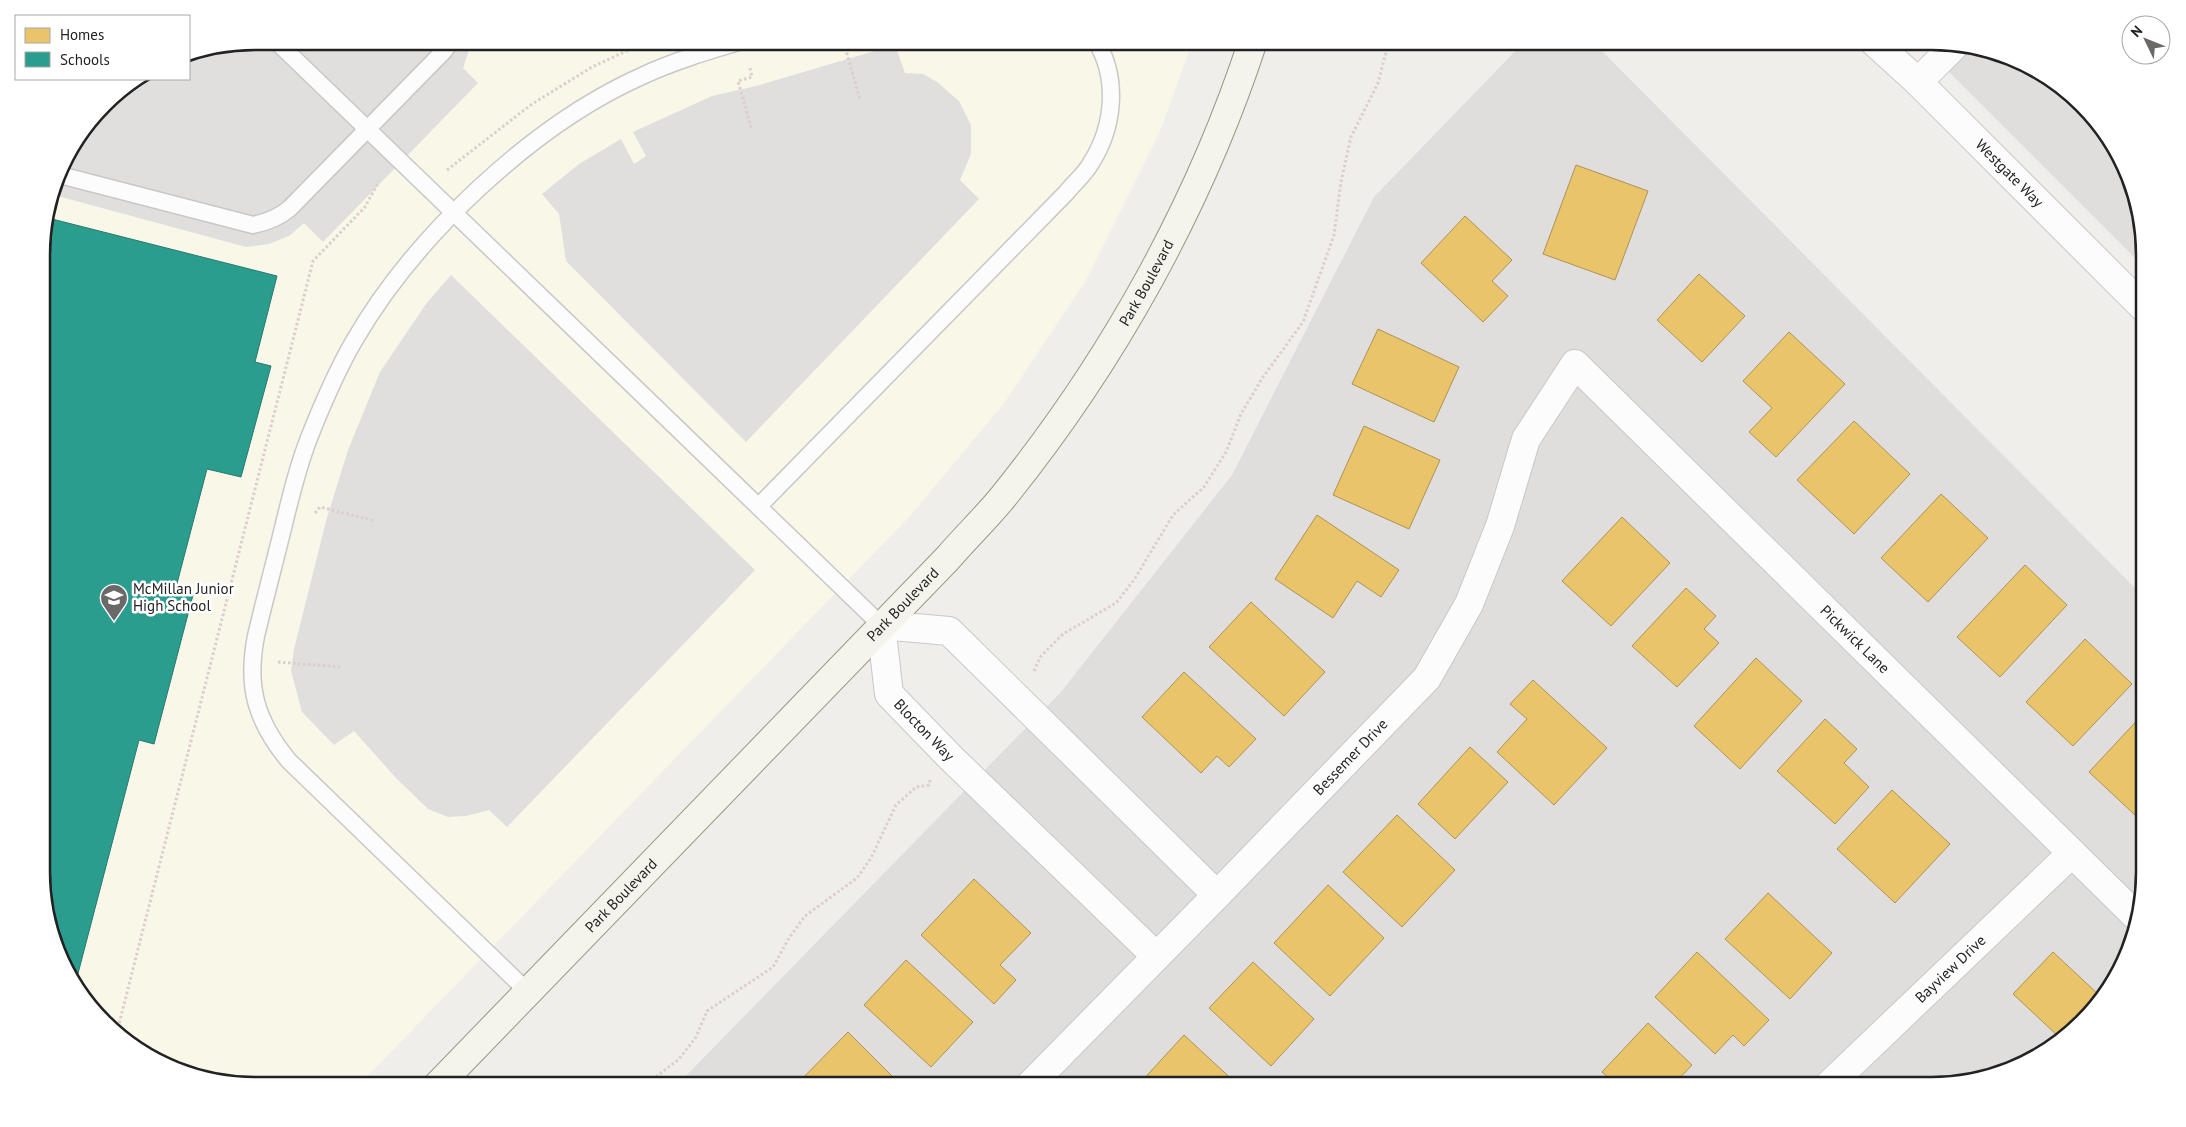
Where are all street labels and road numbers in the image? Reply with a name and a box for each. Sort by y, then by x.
street label: Westgate Way [1972,135,2048,211]
street label: Park Boulevard [1115,236,1177,329]
street label: Park Boulevard [862,563,943,645]
street label: Pickwick Lane [1817,601,1894,677]
street label: Blocton Way [890,695,959,765]
street label: Bessemer Drive [1309,714,1392,799]
street label: Park Boulevard [581,854,661,936]
street label: Bayview Drive [1911,931,1989,1007]

